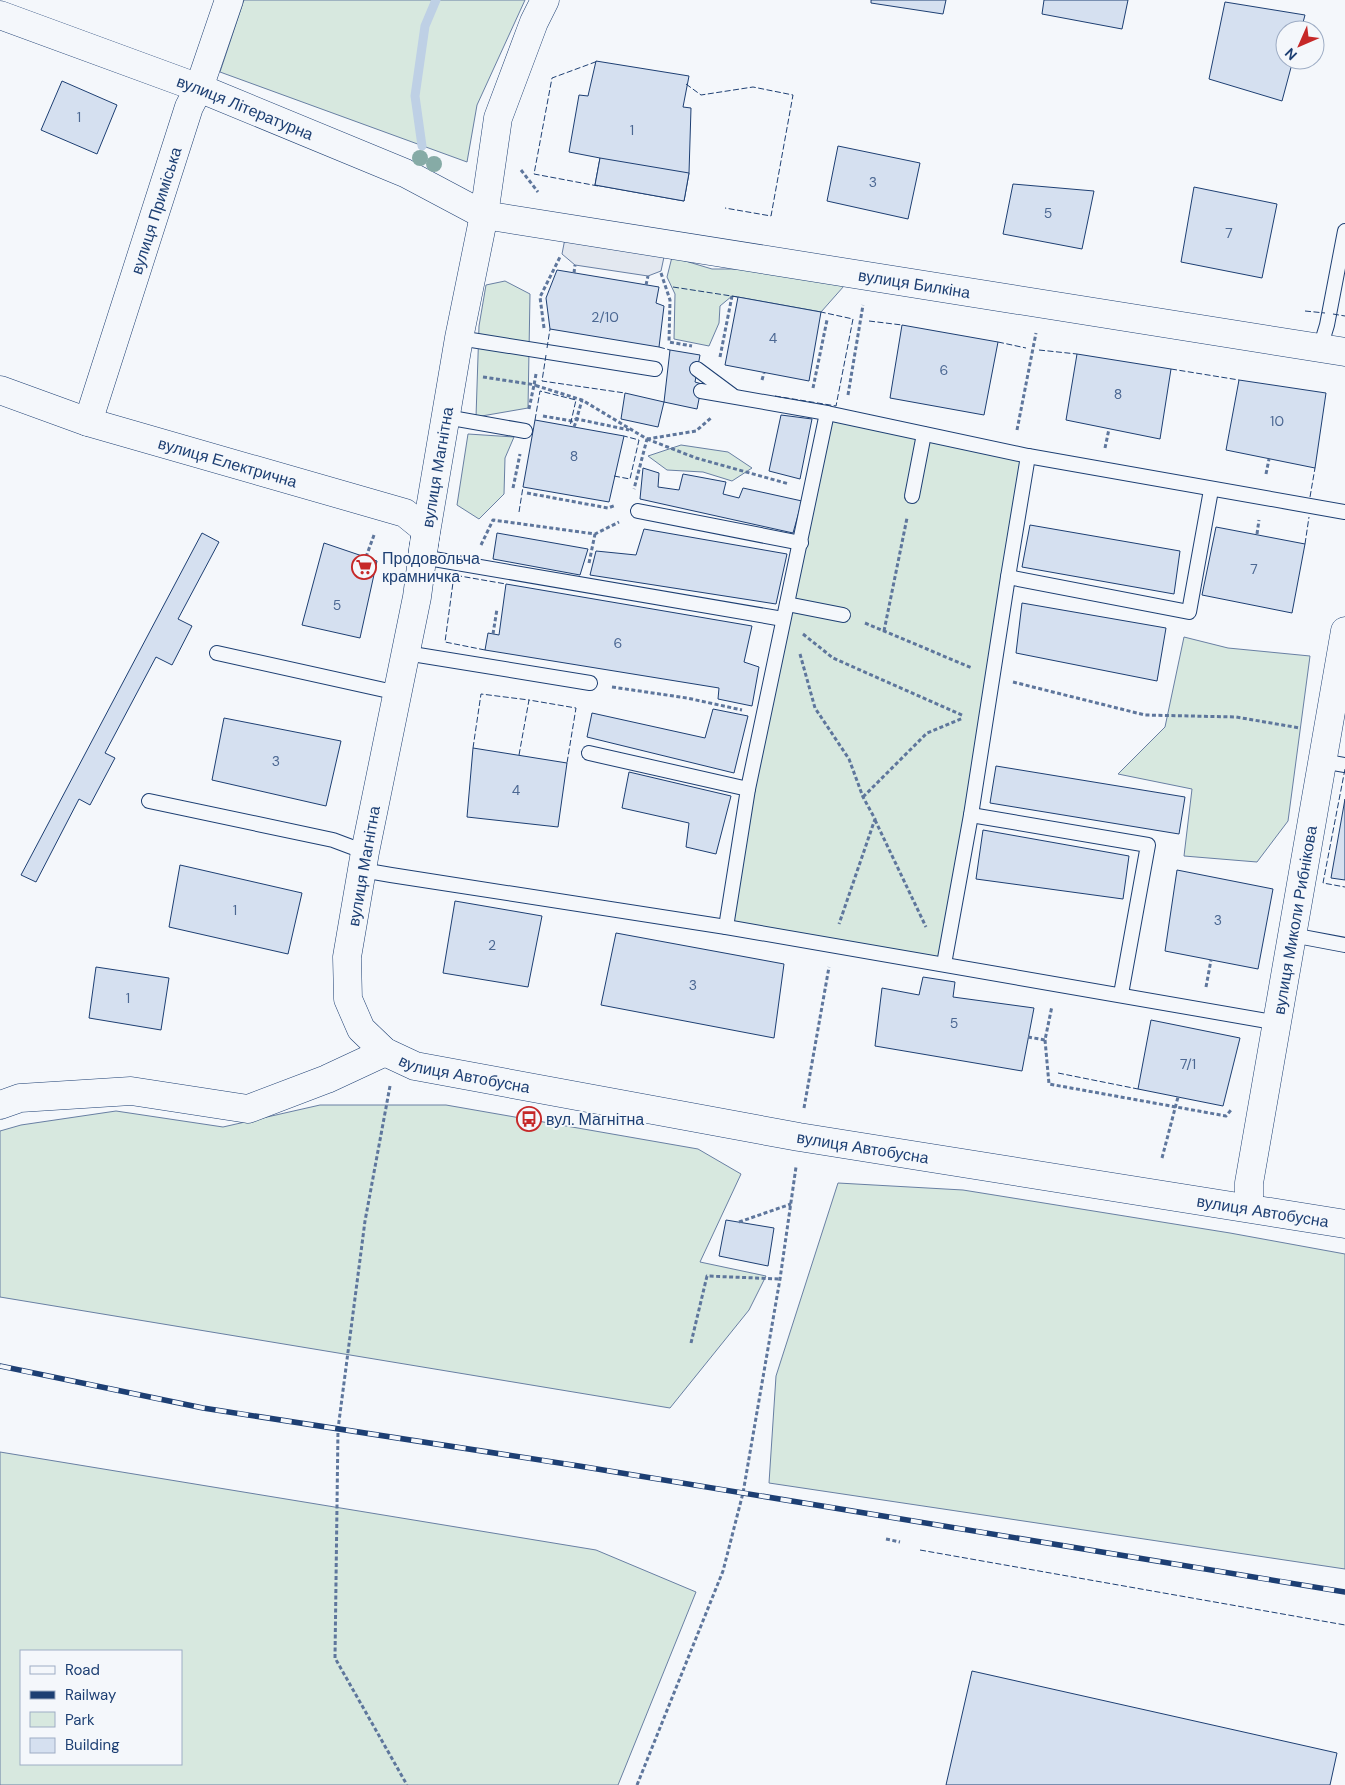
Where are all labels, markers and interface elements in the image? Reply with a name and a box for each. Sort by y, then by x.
north arrow [1275,20,1325,70]
text: N [1281,44,1301,64]
street label: вулиця Літературна [174,70,317,145]
house number: 1 [77,108,81,126]
house number: 1 [630,121,634,139]
street label: вулиця Приміська [126,144,186,277]
house number: 3 [869,173,877,191]
house number: 5 [1044,204,1052,222]
house number: 7 [1225,224,1233,242]
street label: вулиця Билкіна [857,264,972,303]
house number: 2/10 [591,308,619,326]
house number: 4 [769,329,778,347]
house number: 6 [940,361,948,379]
house number: 8 [1114,385,1122,403]
street label: вулиця Магнітна [417,405,458,529]
house number: 10 [1270,412,1284,430]
street label: вулиця Електрична [156,432,300,492]
house number: 8 [570,447,578,465]
place label: Продовольча крамничка [382,548,480,587]
supermarket icon: Продовольча крамничка [351,554,377,580]
house number: 7 [1250,560,1258,578]
house number: 5 [333,596,341,614]
house number: 6 [614,634,622,652]
house number: 3 [272,752,280,770]
house number: 4 [512,781,521,799]
street label: вулиця Магнітна [343,804,385,928]
street label: вулиця Миколи Рибнікова [1268,824,1321,1016]
house number: 1 [233,901,237,919]
house number: 3 [1214,911,1222,929]
house number: 2 [488,936,496,954]
house number: 3 [689,976,697,994]
house number: 1 [126,989,130,1007]
house number: 5 [950,1014,958,1032]
street label: вулиця Автобусна [395,1049,532,1098]
house number: 7/1 [1180,1055,1196,1073]
bus stop icon: вул. Магнітна [516,1106,542,1132]
place label: вул. Магнітна [546,1109,644,1130]
street label: вулиця Автобусна [795,1126,930,1168]
street label: вулиця Автобусна [1195,1190,1330,1232]
legend [20,1650,182,1765]
text: Road [65,1660,100,1680]
text: Railway [65,1685,117,1705]
text: Park [65,1710,95,1730]
text: Building [65,1735,120,1755]

